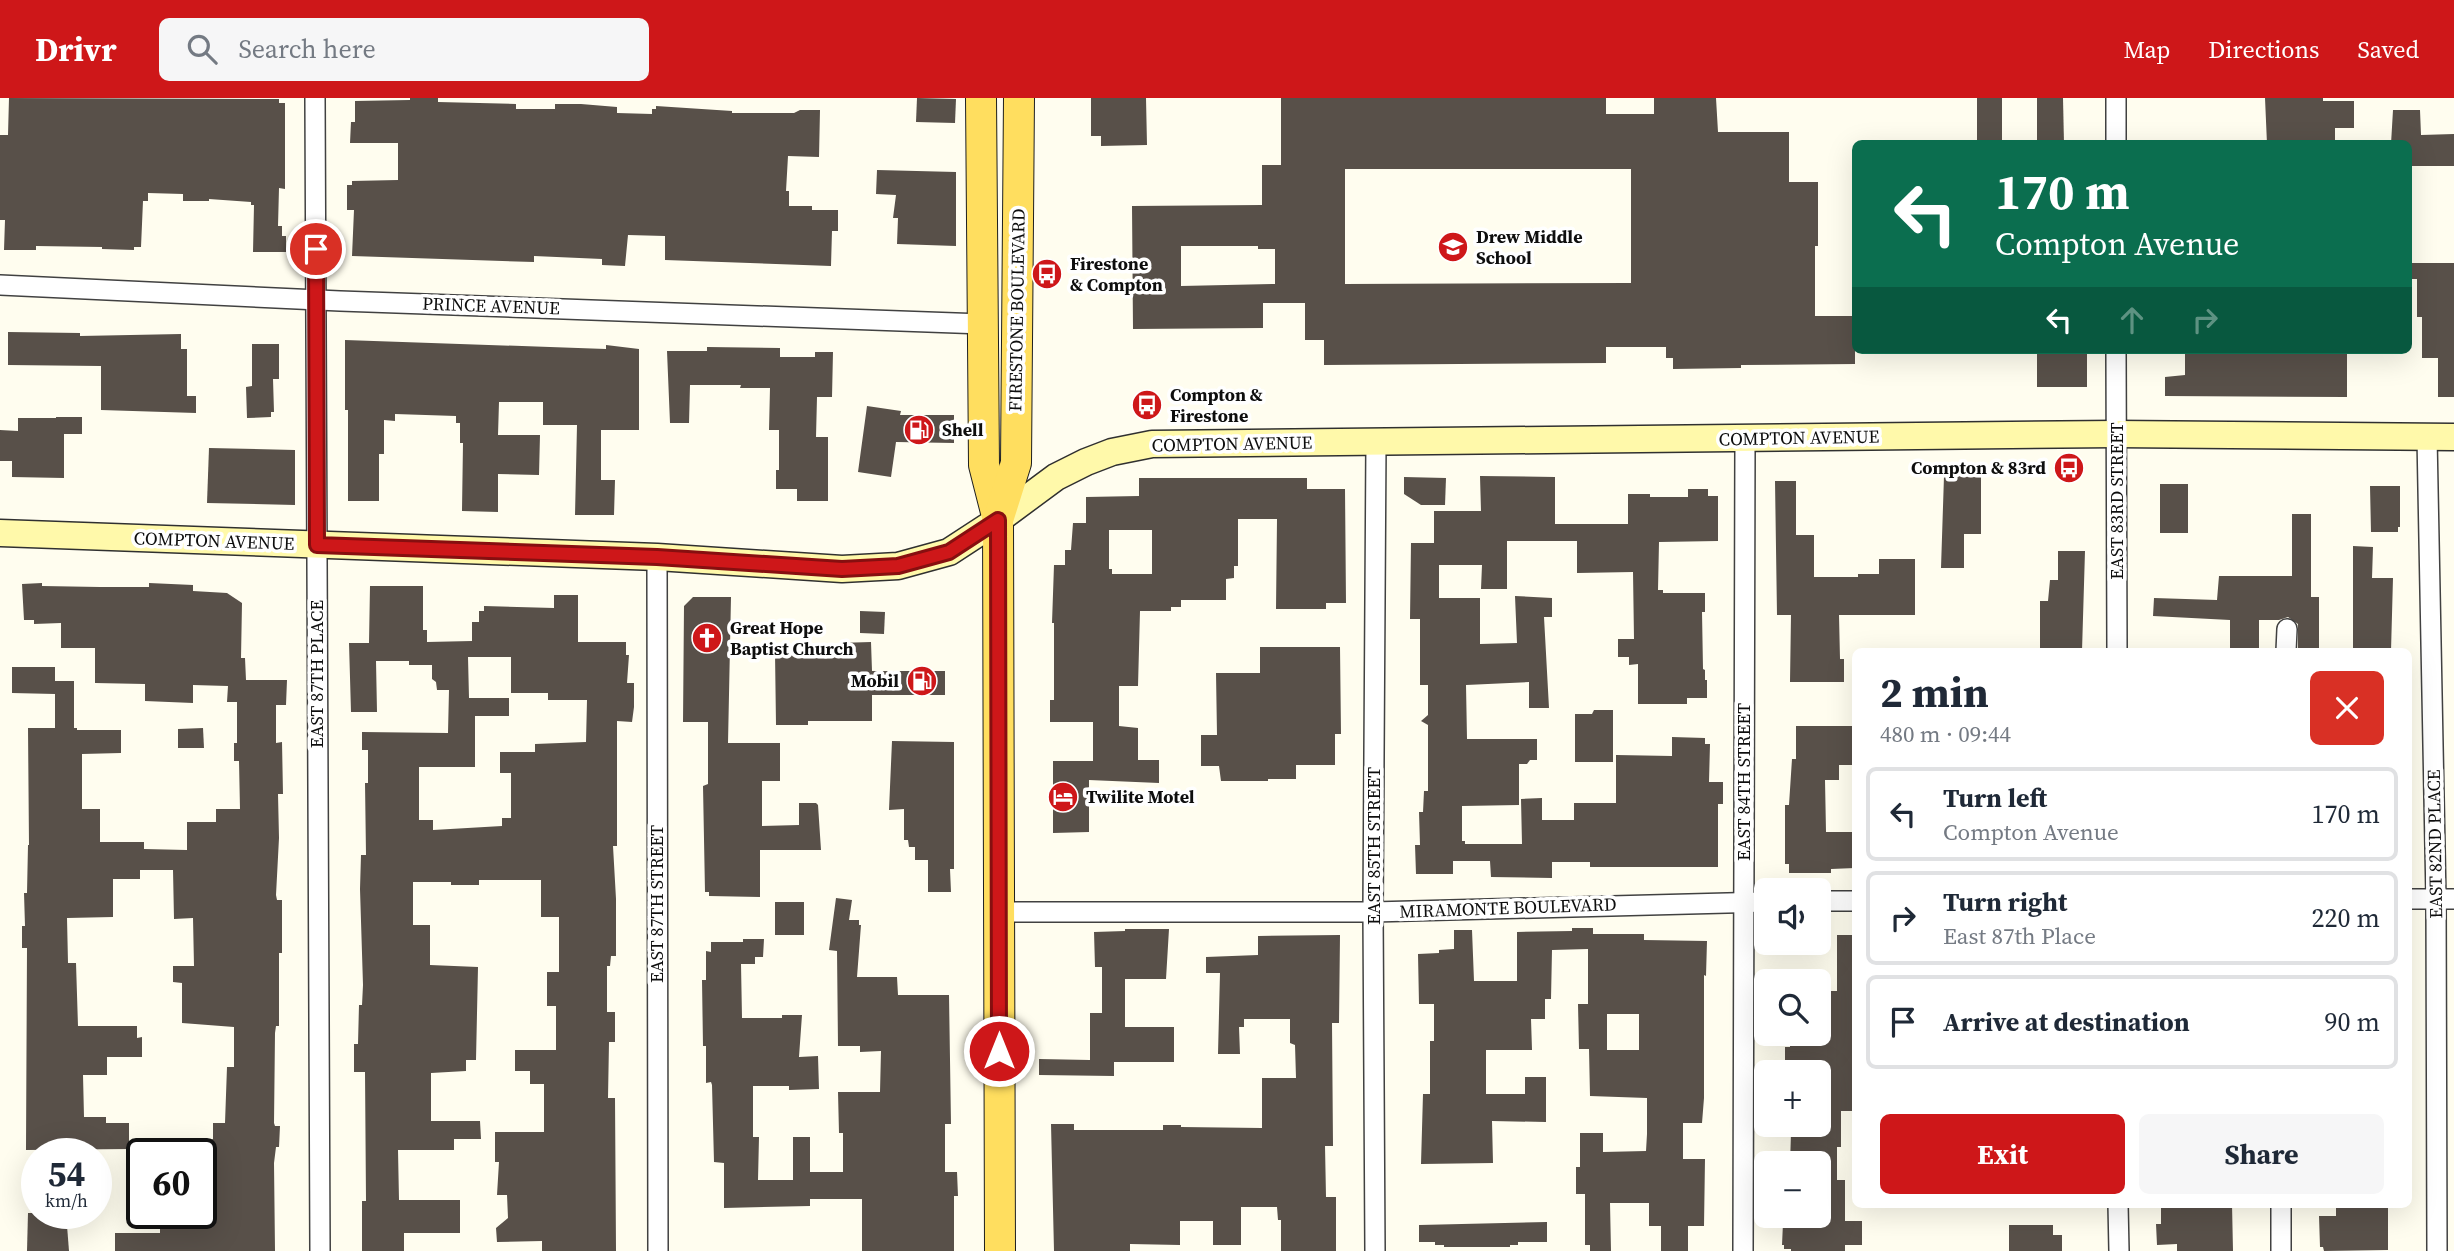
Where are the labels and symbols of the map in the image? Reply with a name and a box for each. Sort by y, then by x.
street label: FIRESTONE BOULEVARD [1002,208,1031,412]
pin [286,219,346,279]
place label: Drew Middle School [1476,224,1583,270]
school or university icon: Drew Middle School [1436,230,1470,264]
place label: Firestone & Compton [1070,251,1163,297]
bus stop icon: Firestone & Compton [1030,257,1064,291]
street label: PRINCE AVENUE [422,291,560,320]
place label: Compton & Firestone [1170,382,1263,428]
bus stop icon: Compton & Firestone [1130,388,1164,422]
fuel station icon: Shell [902,413,936,447]
place label: Shell [942,417,984,442]
street label: EAST 83RD STREET [2104,422,2129,580]
street label: COMPTON AVENUE [1718,424,1880,451]
street label: COMPTON AVENUE [1151,430,1313,457]
bus stop icon: Compton & 83rd [2052,451,2086,485]
place label: Compton & 83rd [1911,455,2046,480]
street label: COMPTON AVENUE [133,525,295,556]
street label: EAST 87TH PLACE [304,600,329,748]
place label: Great Hope Baptist Church [730,615,854,661]
church icon: Great Hope Baptist Church [690,621,724,655]
fuel station icon: Mobil [905,664,939,698]
place label: Mobil [851,668,899,693]
street label: EAST 84TH STREET [1731,703,1756,861]
street label: EAST 85TH STREET [1361,767,1386,925]
street label: EAST 82ND PLACE [2421,769,2448,919]
hotel icon: Twilite Motel [1046,780,1080,814]
place label: Twilite Motel [1086,784,1195,809]
street label: EAST 87TH STREET [644,825,669,983]
street label: MIRAMONTE BOULEVARD [1399,891,1617,924]
position arrow [962,1014,1036,1088]
speed limit sign: 60 [126,1138,217,1229]

